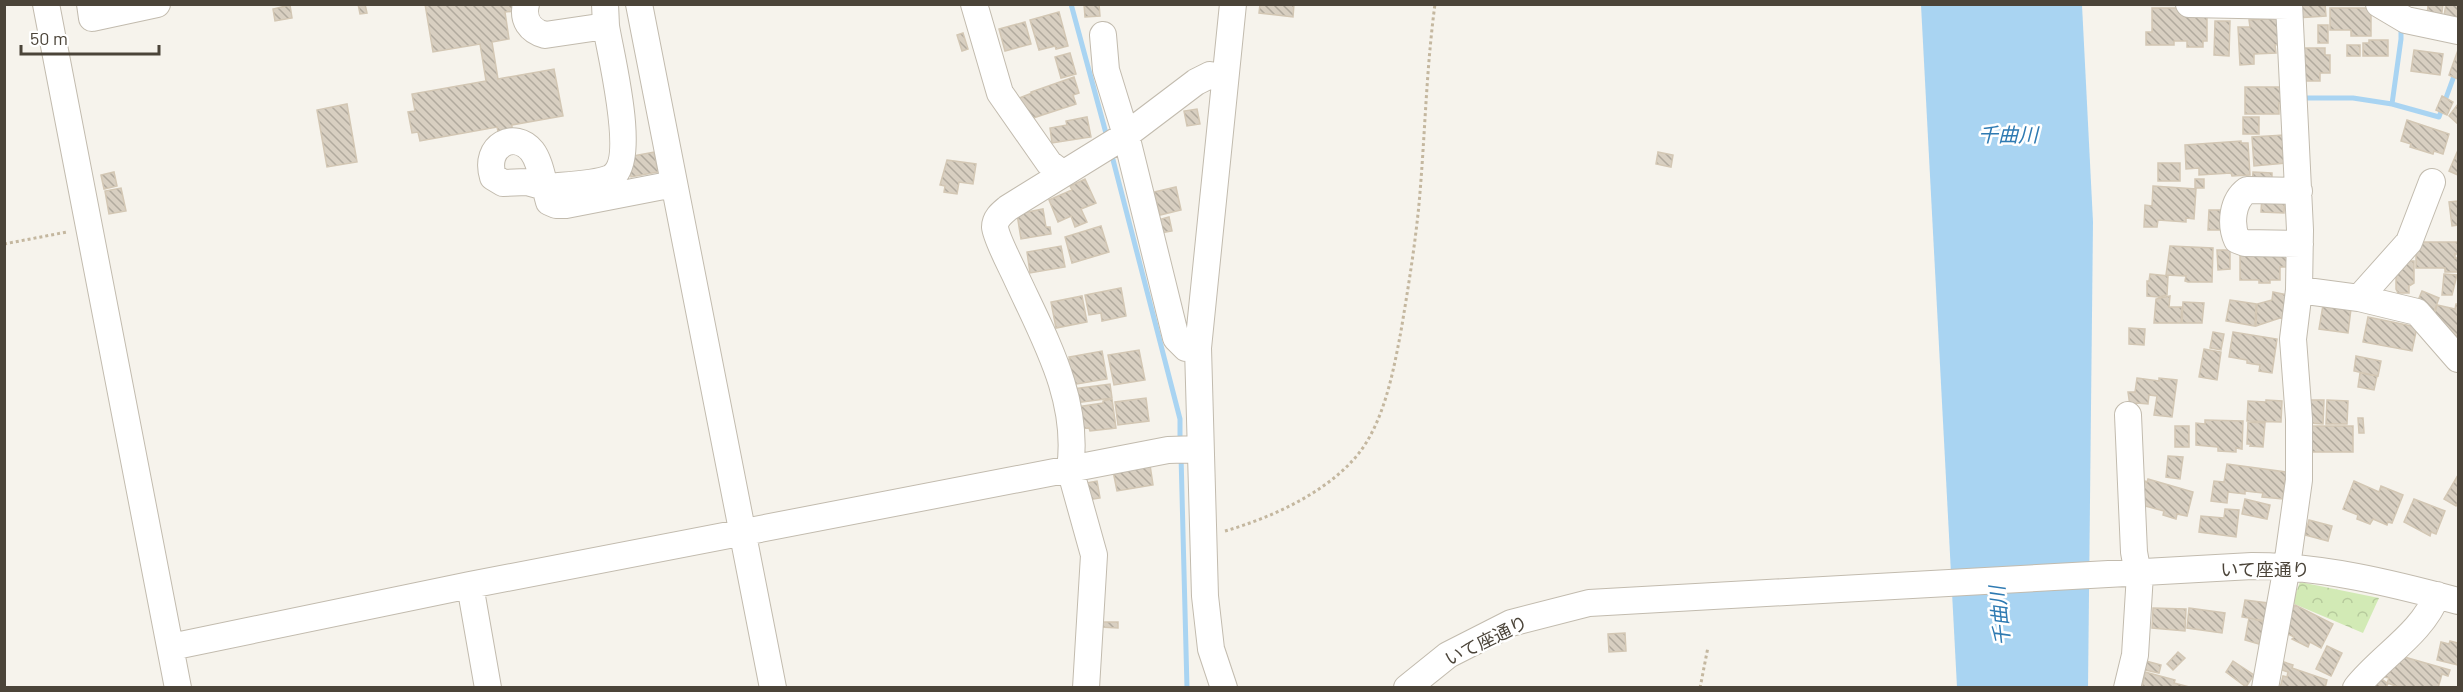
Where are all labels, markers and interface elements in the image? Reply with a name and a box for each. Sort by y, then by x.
scale bar [21,18,159,56]
text: 50 m [30,27,68,49]
water label: 千曲川 [1978,122,2040,146]
street label: いて座通り [2220,558,2310,580]
water label: 千曲川 [1984,583,2014,647]
street label: いて座通り [1441,611,1531,669]

